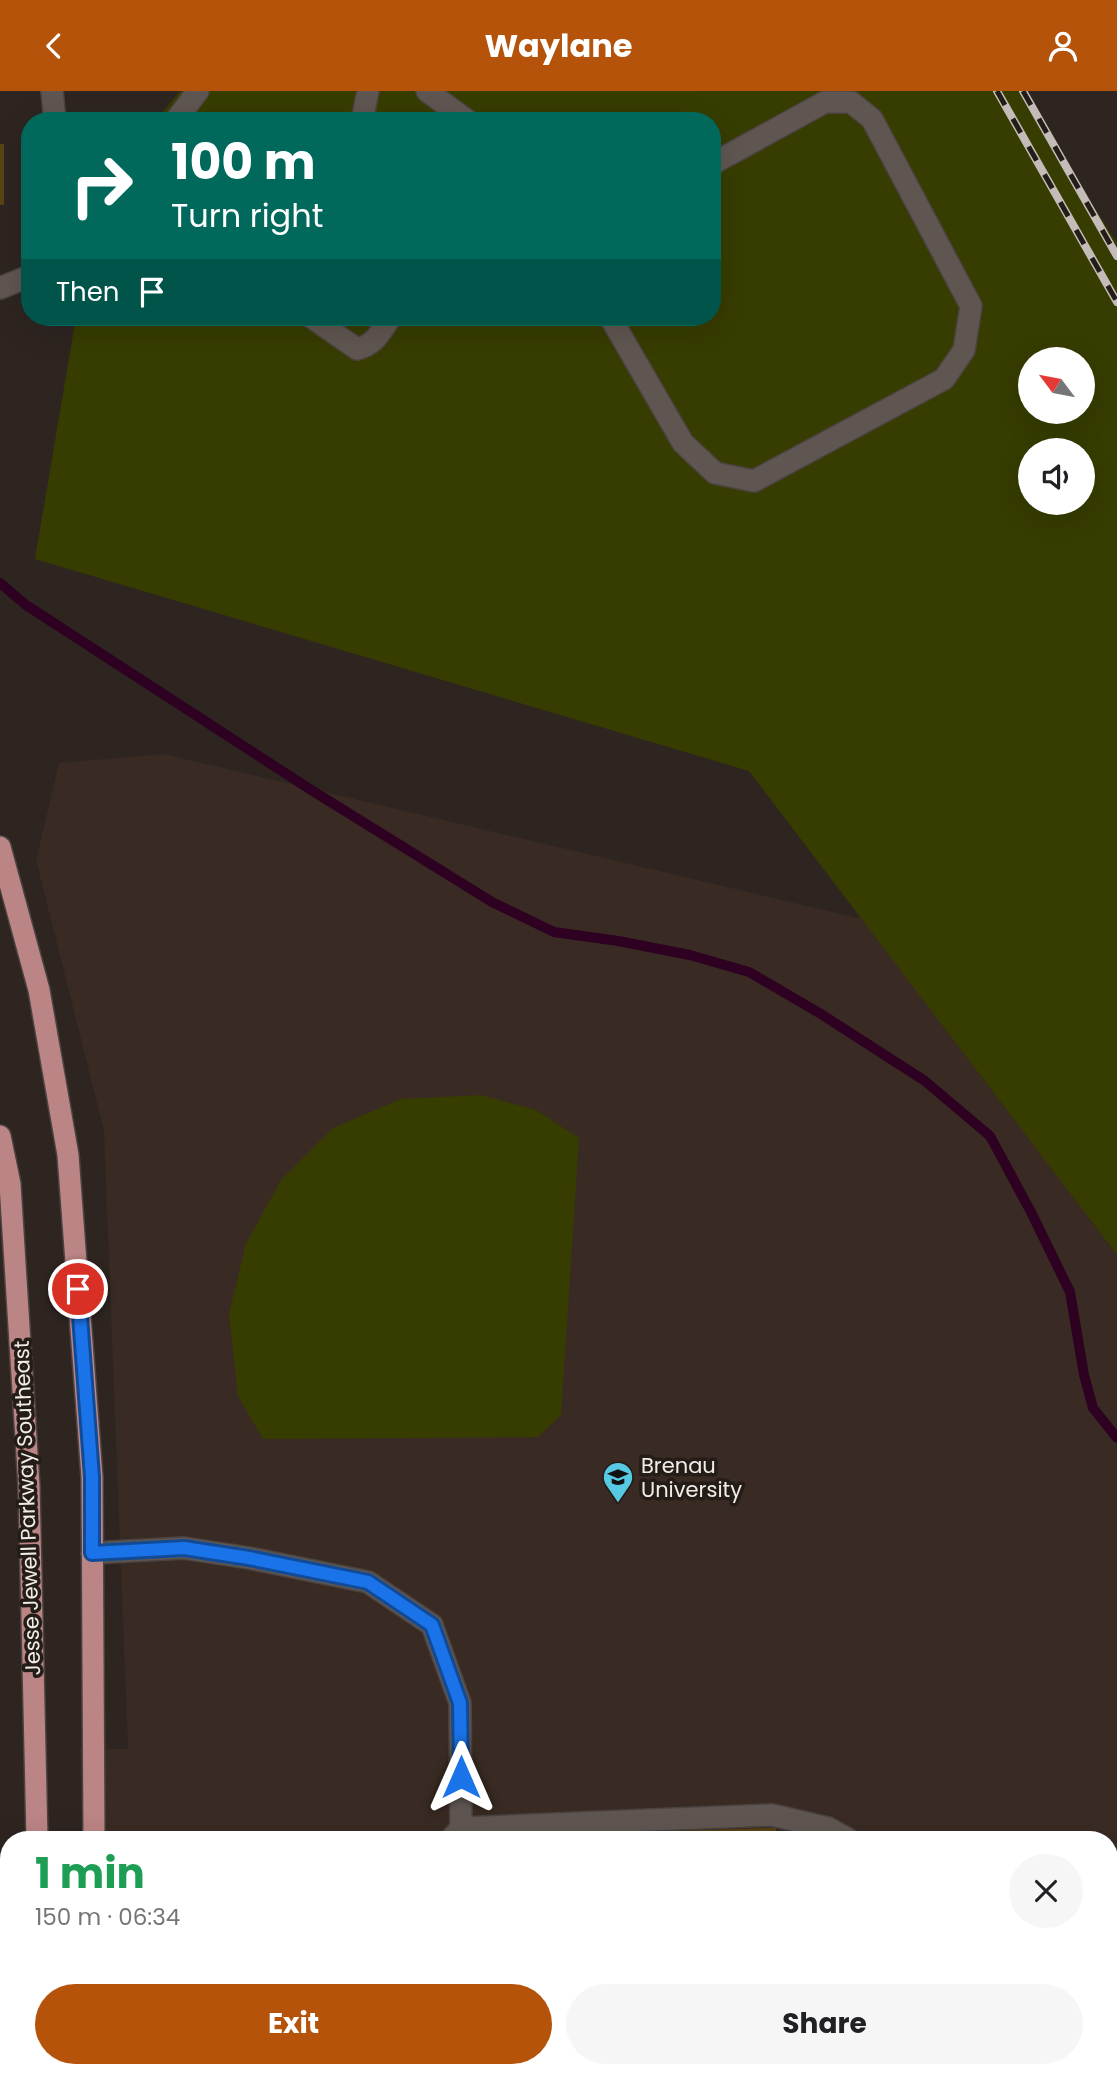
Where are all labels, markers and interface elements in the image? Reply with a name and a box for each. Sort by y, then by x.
text: Waylane [484,23,633,68]
icon: back [35,27,73,65]
icon: person [1044,27,1082,65]
text: 100 m [171,128,316,196]
icon: right [56,140,147,231]
text: Turn right [171,193,323,238]
icon: arrive [133,273,171,311]
text: Then [56,274,119,310]
north arrow [1018,347,1096,423]
map controls [1018,347,1095,515]
button: sound [1018,438,1095,515]
pin [48,1259,108,1319]
icon: arrive [59,1270,97,1308]
street label: Jesse Jewell Parkway Southeast [7,1340,47,1676]
place label: Brenau University [641,1451,742,1504]
school or university icon: Brenau University [601,1460,635,1504]
position arrow [424,1740,498,1814]
text: 1 min [35,1844,145,1903]
button: close [1009,1854,1083,1928]
text: 150 m · 06:34 [35,1901,180,1933]
button: Exit [35,1984,552,2064]
button: Share [566,1984,1083,2064]

